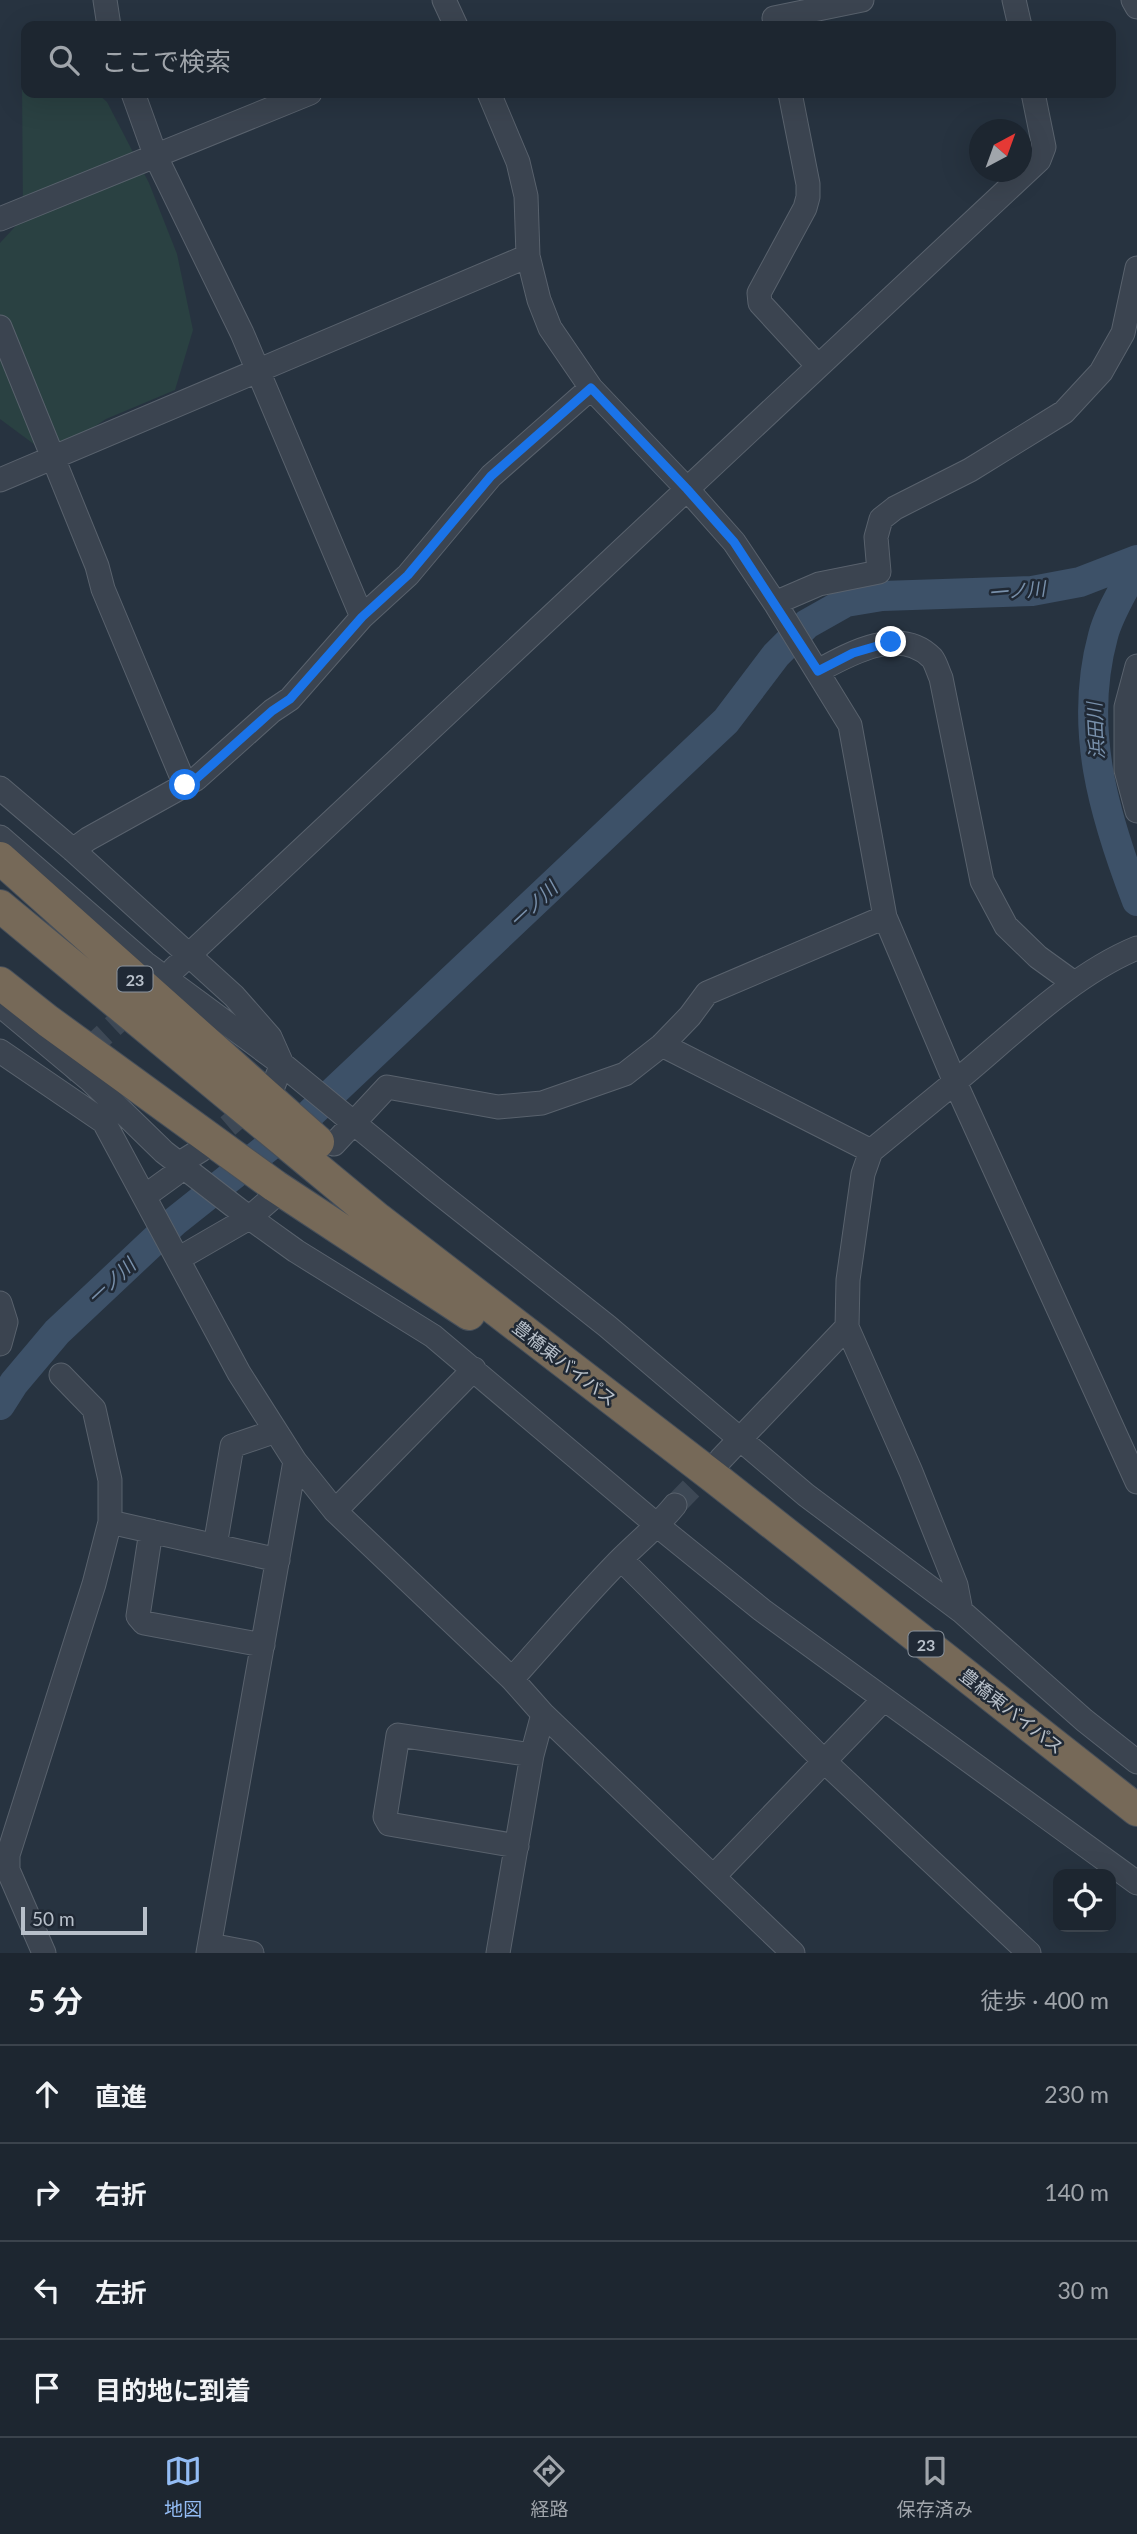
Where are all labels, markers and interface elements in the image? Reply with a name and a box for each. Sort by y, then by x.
search box [21,21,1116,98]
icon: search [45,41,83,79]
text: ここで検索 [101,45,231,77]
north arrow [969,119,1032,182]
water label: 一ノ川 [988,576,1048,604]
route end [875,626,906,657]
water label: 浜田川 [1082,700,1108,760]
route start [169,769,200,800]
water label: 一ノ川 [504,875,563,932]
road number: 23 [118,967,152,992]
water label: 一ノ川 [82,1252,141,1309]
street label: 豊橋東バイパス [509,1316,621,1410]
road number: 23 [908,1632,944,1656]
street label: 豊橋東バイパス [956,1664,1068,1758]
map controls [1053,1869,1116,1932]
button: locate [1053,1869,1116,1932]
scale bar [21,1904,147,1936]
text: 50 m [32,1907,75,1930]
text: 5 分 [28,1982,83,2018]
text: 徒歩 · 400 m [980,1986,1109,2014]
icon: ahead [28,2075,66,2113]
text: 直進 [95,2080,147,2112]
text: 230 m [1044,2080,1109,2108]
icon: right [28,2173,66,2211]
text: 右折 [95,2178,147,2210]
text: 140 m [1044,2178,1109,2206]
icon: left [28,2271,66,2309]
text: 左折 [95,2276,147,2308]
text: 30 m [1058,2276,1109,2304]
icon: arrive [28,2369,66,2407]
text: 目的地に到着 [95,2374,251,2406]
tab: 地図 [164,2452,202,2521]
tab: 経路 [530,2452,569,2521]
tab: 保存済み [897,2452,973,2521]

